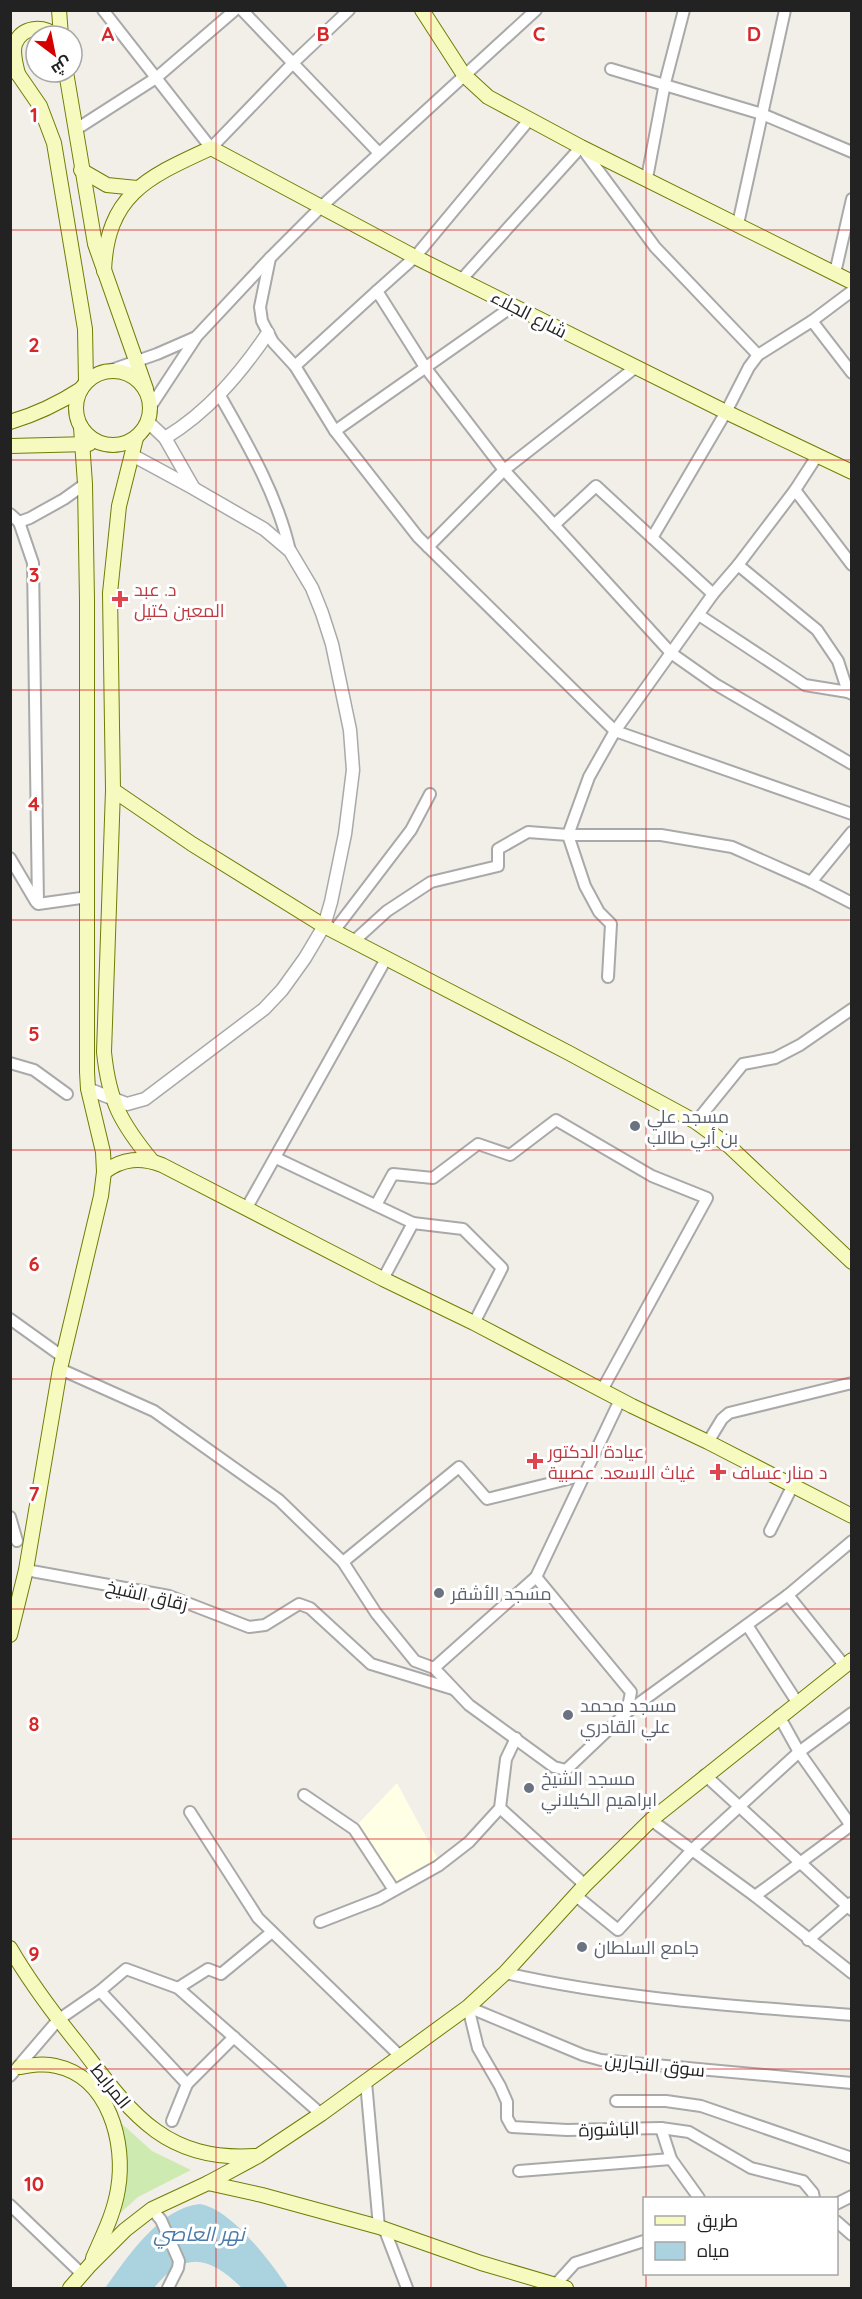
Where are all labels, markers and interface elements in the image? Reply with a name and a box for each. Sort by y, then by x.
text: A [102,21,115,46]
text: B [316,21,330,46]
text: C [533,21,546,46]
text: D [747,21,761,46]
north arrow [24,24,84,84]
text: ش [48,53,76,81]
text: 1 [30,102,38,127]
street label: شارع الجلاء [487,285,571,344]
text: 2 [28,332,40,357]
text: 3 [29,562,39,587]
place label: د. عبد المعين كتيل [134,578,225,622]
marker: د. عبد المعين كتيل [111,590,129,608]
text: 4 [28,791,40,816]
text: 5 [28,1021,40,1046]
place label: مسجد علي بن أبي طالب [647,1105,738,1152]
marker: مسجد علي بن أبي طالب [628,1119,642,1133]
text: 6 [28,1251,40,1276]
place label: عيادة الدكتور غياث الاسعد. عصبية [547,1440,696,1484]
marker: عيادة الدكتور غياث الاسعد. عصبية [526,1452,544,1470]
place label: د منار عساف [732,1461,827,1484]
marker: د منار عساف [709,1463,727,1481]
text: 7 [29,1481,40,1506]
street label: زقاق الشيخ [104,1574,190,1617]
place label: مسجد الأشقر [450,1582,552,1605]
marker: مسجد الأشقر [432,1586,446,1600]
place label: مسجد محمد علي القادري [580,1694,677,1741]
marker: مسجد محمد علي القادري [561,1708,575,1722]
text: 8 [29,1711,40,1736]
place label: مسجد الشيخ ابراهيم الكيلاني [541,1767,657,1814]
marker: مسجد الشيخ ابراهيم الكيلاني [522,1781,536,1795]
place label: جامع السلطان [594,1936,699,1960]
marker: جامع السلطان [575,1940,589,1954]
text: 9 [28,1941,40,1966]
street label: سوق النجارين [604,2048,706,2083]
street label: المرابط [86,2059,136,2113]
street label: الباشورة [578,2116,640,2142]
text: 10 [24,2171,44,2196]
legend [643,2197,838,2275]
text: طريق [697,2209,738,2233]
water label: نهر العاصي [153,2221,247,2249]
text: مياه [697,2239,730,2262]

